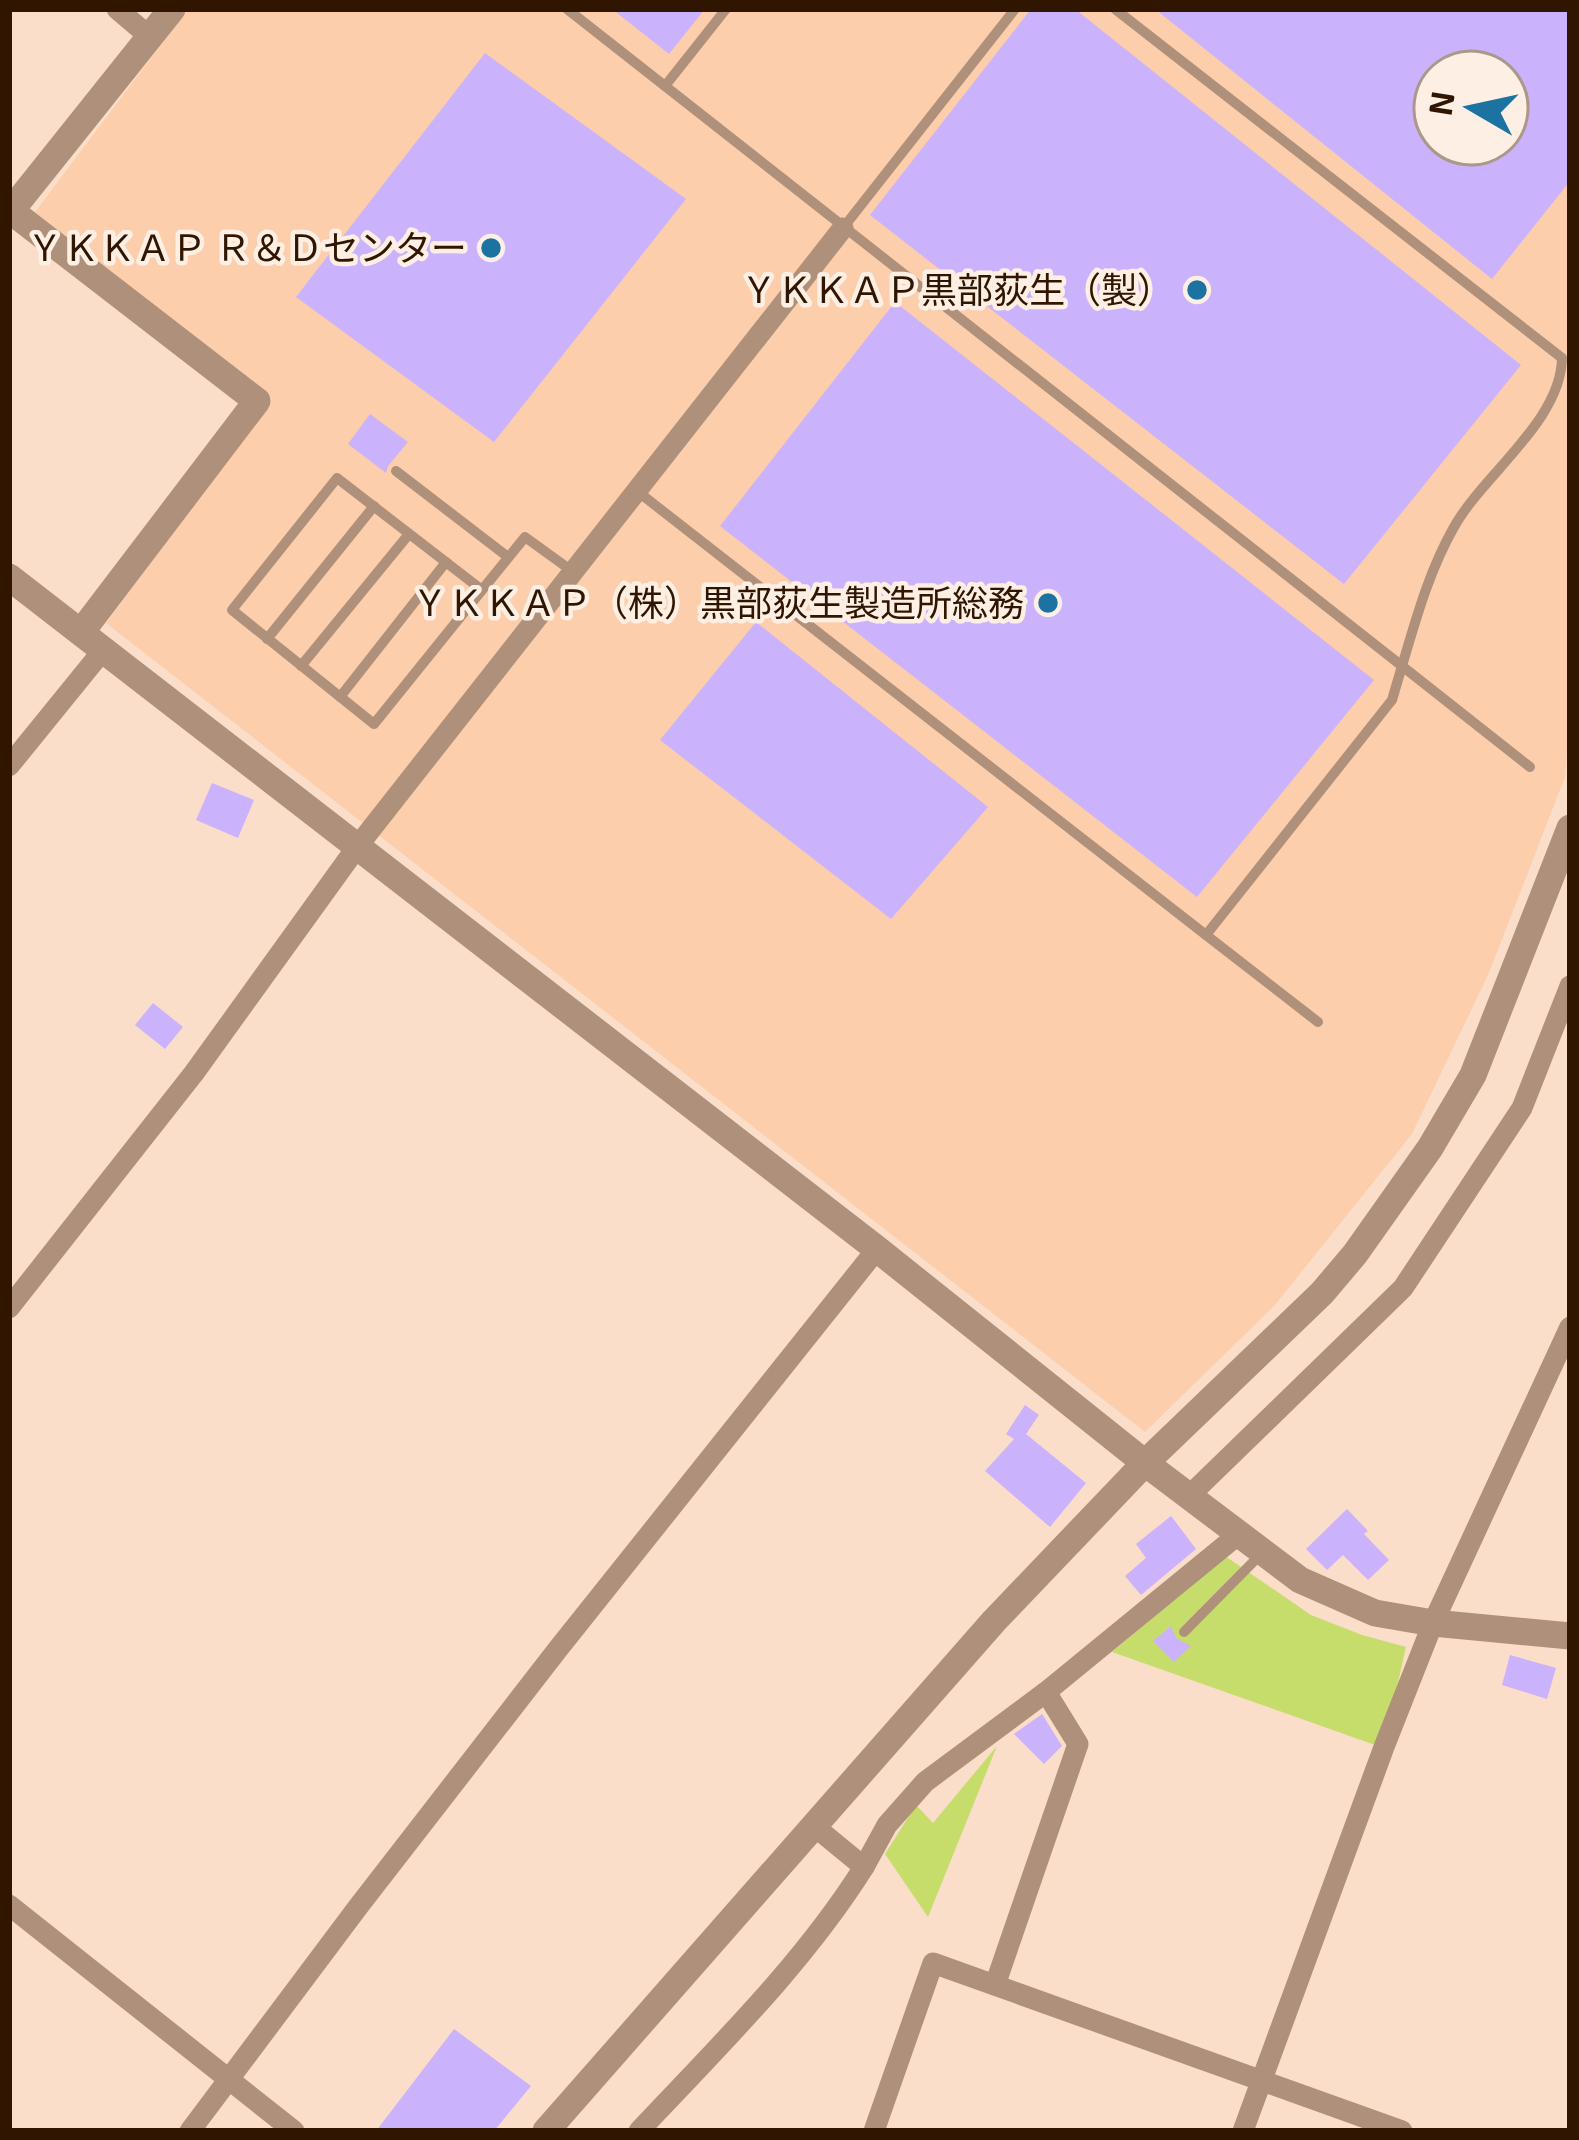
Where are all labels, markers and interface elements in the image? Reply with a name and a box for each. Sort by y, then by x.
north arrow [1411,48,1531,168]
text: N [1419,88,1462,118]
place label: ＹＫＫＡＰ Ｒ＆Ｄセンター [27,225,467,268]
marker: ＹＫＫＡＰ Ｒ＆Ｄセンター [478,235,504,261]
place label: ＹＫＫＡＰ黒部荻生（製） [741,267,1173,310]
marker: ＹＫＫＡＰ黒部荻生（製） [1184,277,1210,303]
place label: ＹＫＫＡＰ（株）黒部荻生製造所総務 [412,580,1024,623]
marker: ＹＫＫＡＰ（株）黒部荻生製造所総務 [1035,590,1061,616]

